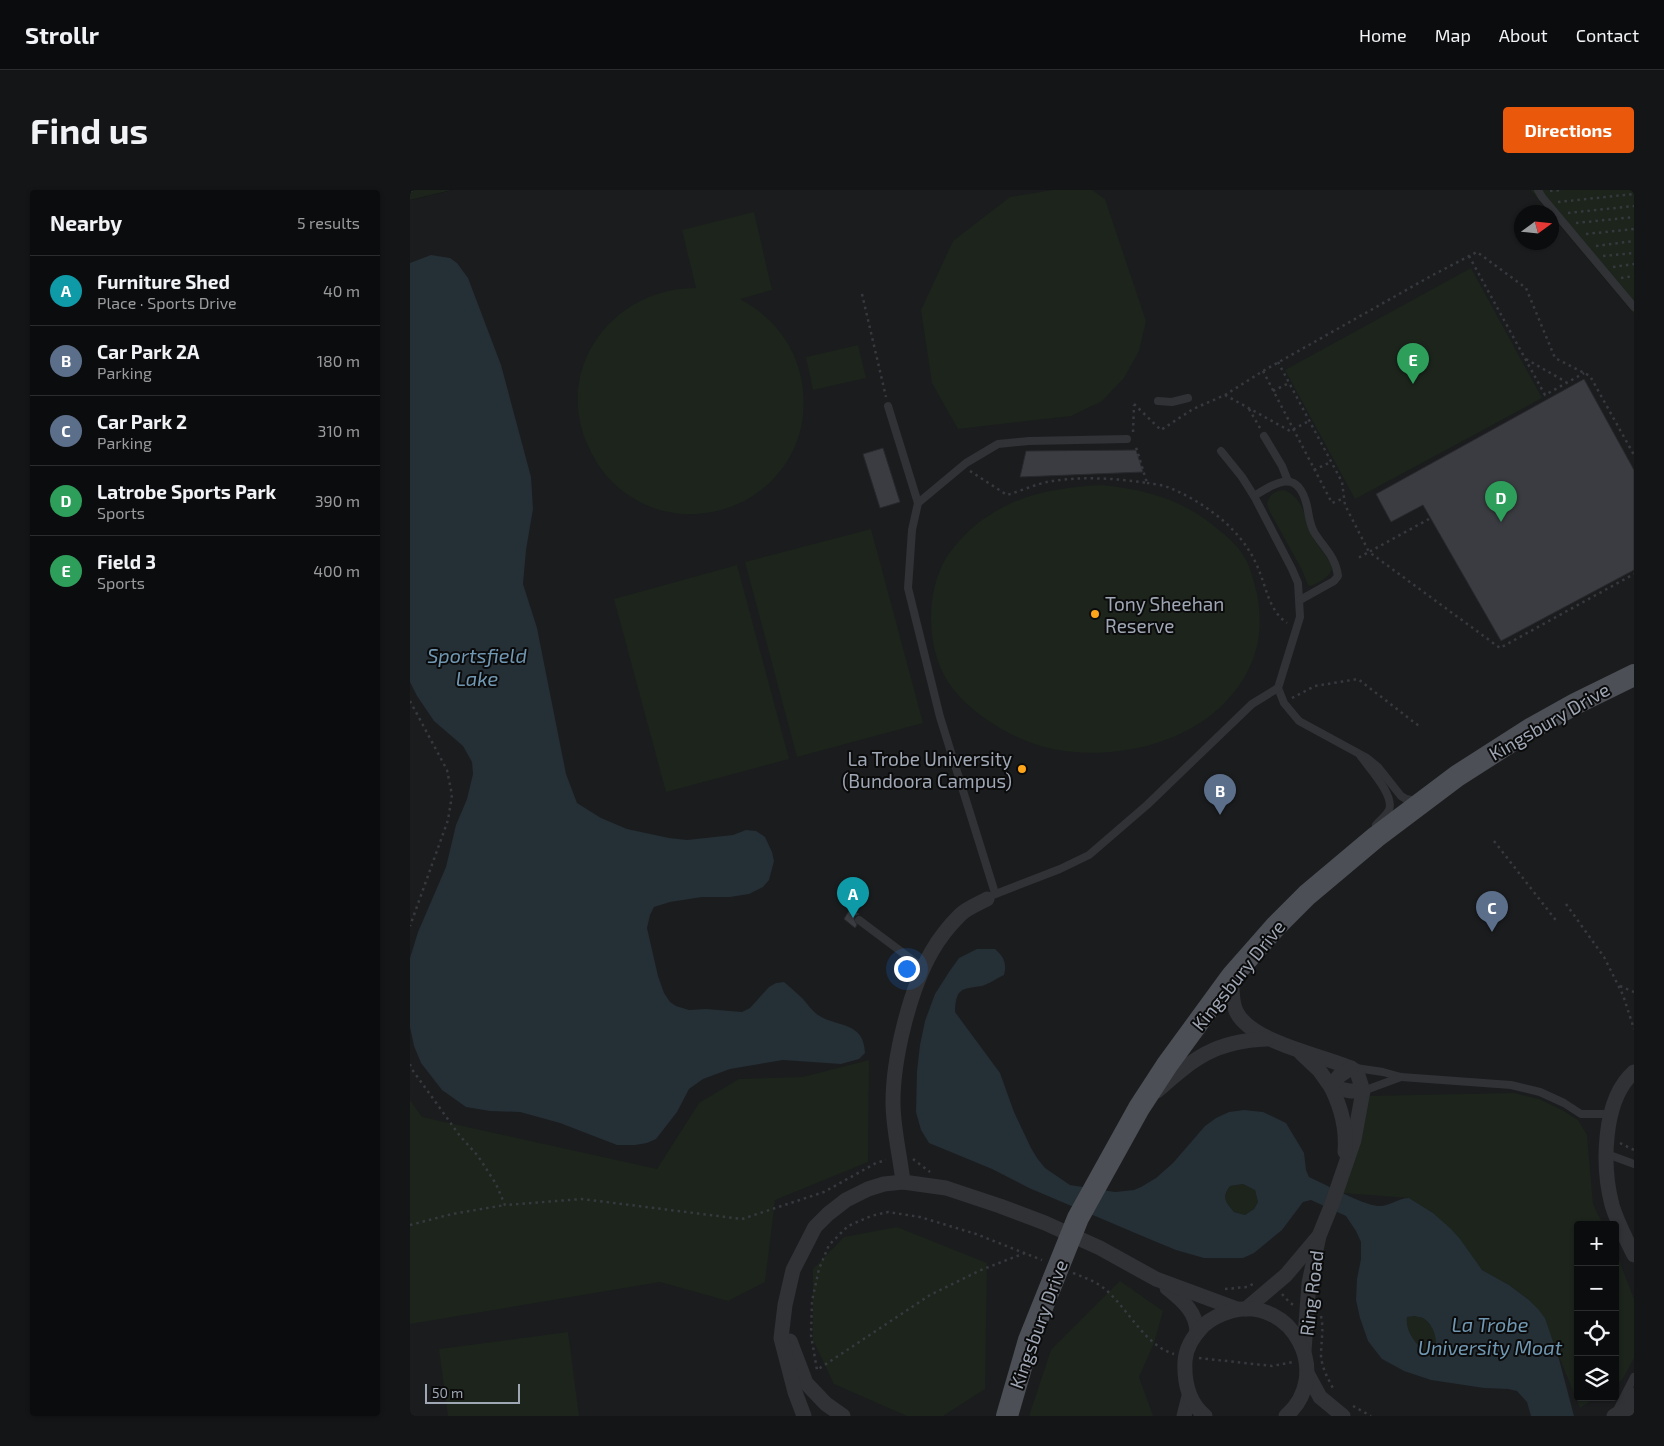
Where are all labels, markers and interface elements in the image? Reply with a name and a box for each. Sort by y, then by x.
text: Strollr [25,20,99,49]
text: Home [1359,24,1407,46]
text: Map [1435,24,1471,46]
text: About [1499,24,1548,46]
text: Contact [1576,24,1639,46]
button: Directions [1503,107,1634,153]
text: Find us [30,109,148,151]
north arrow [1514,205,1559,250]
text: Nearby [50,210,122,235]
text: 5 results [297,213,360,232]
text: Furniture Shed [97,270,230,293]
text: A [61,281,71,300]
text: 40 m [323,281,360,300]
text: Place · Sports Drive [97,293,237,312]
text: Car Park 2A [97,340,200,363]
pin: E [1397,343,1429,384]
text: B [61,351,71,370]
text: 180 m [317,351,360,370]
text: Parking [97,363,152,382]
text: Car Park 2 [97,410,187,433]
text: C [61,421,71,440]
text: 310 m [318,421,360,440]
text: Parking [97,433,152,452]
text: Latrobe Sports Park [97,480,276,503]
pin: D [1485,481,1517,522]
text: D [61,491,71,510]
text: 390 m [315,491,360,510]
text: Sports [97,503,145,522]
text: Field 3 [97,550,156,573]
text: E [61,561,71,580]
text: 400 m [313,561,360,580]
text: Sports [97,573,145,592]
place label: Tony Sheehan Reserve [1105,592,1224,637]
marker: Tony Sheehan Reserve [1089,608,1101,620]
water label: Sportsfield Lake [427,643,527,690]
street label: Kingsbury Drive [1485,677,1613,765]
place label: La Trobe University (Bundoora Campus) [842,747,1012,792]
marker: La Trobe University (Bundoora Campus) [1016,763,1028,775]
pin: B [1204,774,1236,815]
pin: A [837,877,869,918]
pin: C [1476,891,1508,932]
street label: Kingsbury Drive [1186,915,1290,1035]
your location [894,956,920,982]
map controls [1574,1221,1619,1401]
button: + [1574,1221,1619,1266]
street label: Ring Road [1294,1249,1328,1337]
street label: Kingsbury Drive [1004,1256,1072,1392]
button: − [1574,1266,1619,1311]
button: locate [1574,1311,1619,1356]
water label: La Trobe University Moat [1418,1312,1563,1360]
button: layers [1574,1356,1619,1401]
scale bar [425,1381,520,1404]
text: 50 m [432,1384,463,1401]

